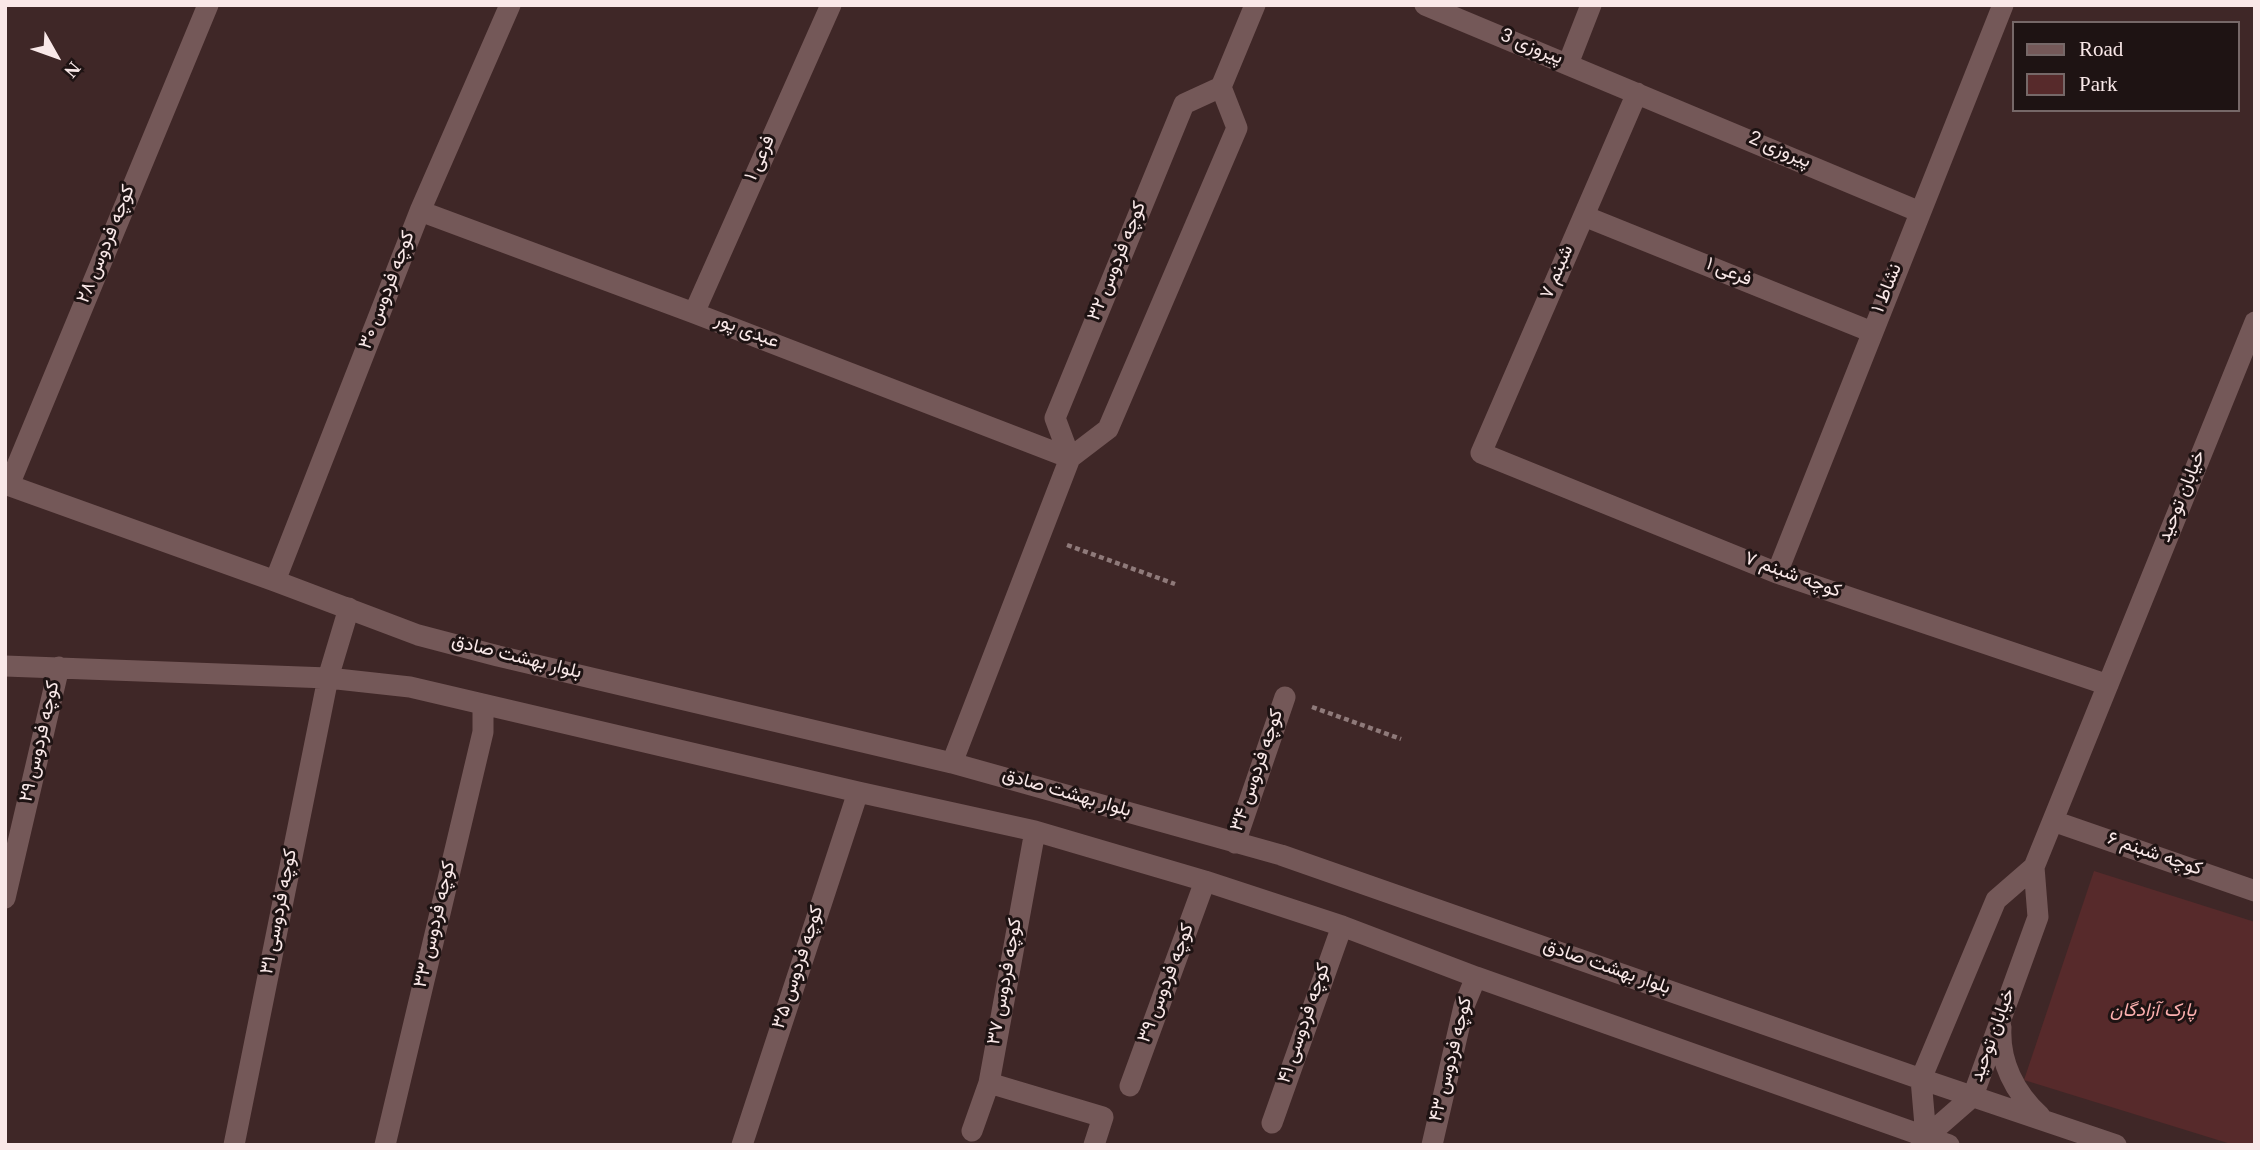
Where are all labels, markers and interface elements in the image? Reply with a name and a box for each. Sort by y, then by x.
north arrow [21,21,91,91]
legend [2011,21,2239,112]
street label: پیروزی 3 [1496,26,1566,72]
text: Road [2079,37,2123,61]
text: N [60,58,85,82]
text: Park [2079,72,2118,96]
street label: پیروزی 2 [1744,129,1814,175]
street label: فرعی ۱ [742,133,782,185]
street label: کوچه فردوس ۲۸ [74,183,142,307]
street label: کوچه فردوس ۳۲ [1085,199,1153,325]
street label: کوچه فردوس ۳۰ [356,229,422,353]
street label: شبنم ۷ [1538,243,1580,303]
street label: فرعی ۱ [1702,255,1754,293]
street label: نشاط ۱ [1869,261,1909,317]
street label: عبدی پور [711,310,781,356]
street label: خیابان توحید [2155,448,2213,546]
street label: کوچه شبنم ۷ [1741,549,1843,605]
street label: بلوار بهشت صادق [449,632,583,686]
street label: کوچه فردوس ۲۹ [17,679,67,805]
street label: کوچه فردوس ۳۴ [1227,707,1291,835]
street label: بلوار بهشت صادق [999,766,1133,824]
street label: کوچه شبنم ۶ [2104,829,2204,883]
street label: کوچه فردوسی ۳۱ [258,847,304,977]
street label: کوچه فردوس ۳۳ [411,859,463,991]
street label: کوچه فردوس ۳۵ [769,904,831,1032]
street label: کوچه فردوس ۳۷ [985,917,1029,1047]
street label: کوچه فردوس ۳۹ [1135,921,1201,1047]
street label: بلوار بهشت صادق [1539,937,1673,1001]
street label: کوچه فردوسی ۴۱ [1275,961,1337,1087]
street label: خیابان توحید [1968,986,2022,1086]
street label: کوچه فردوس ۴۳ [1427,995,1479,1125]
park label: پارک آزادگان [2110,1002,2196,1024]

